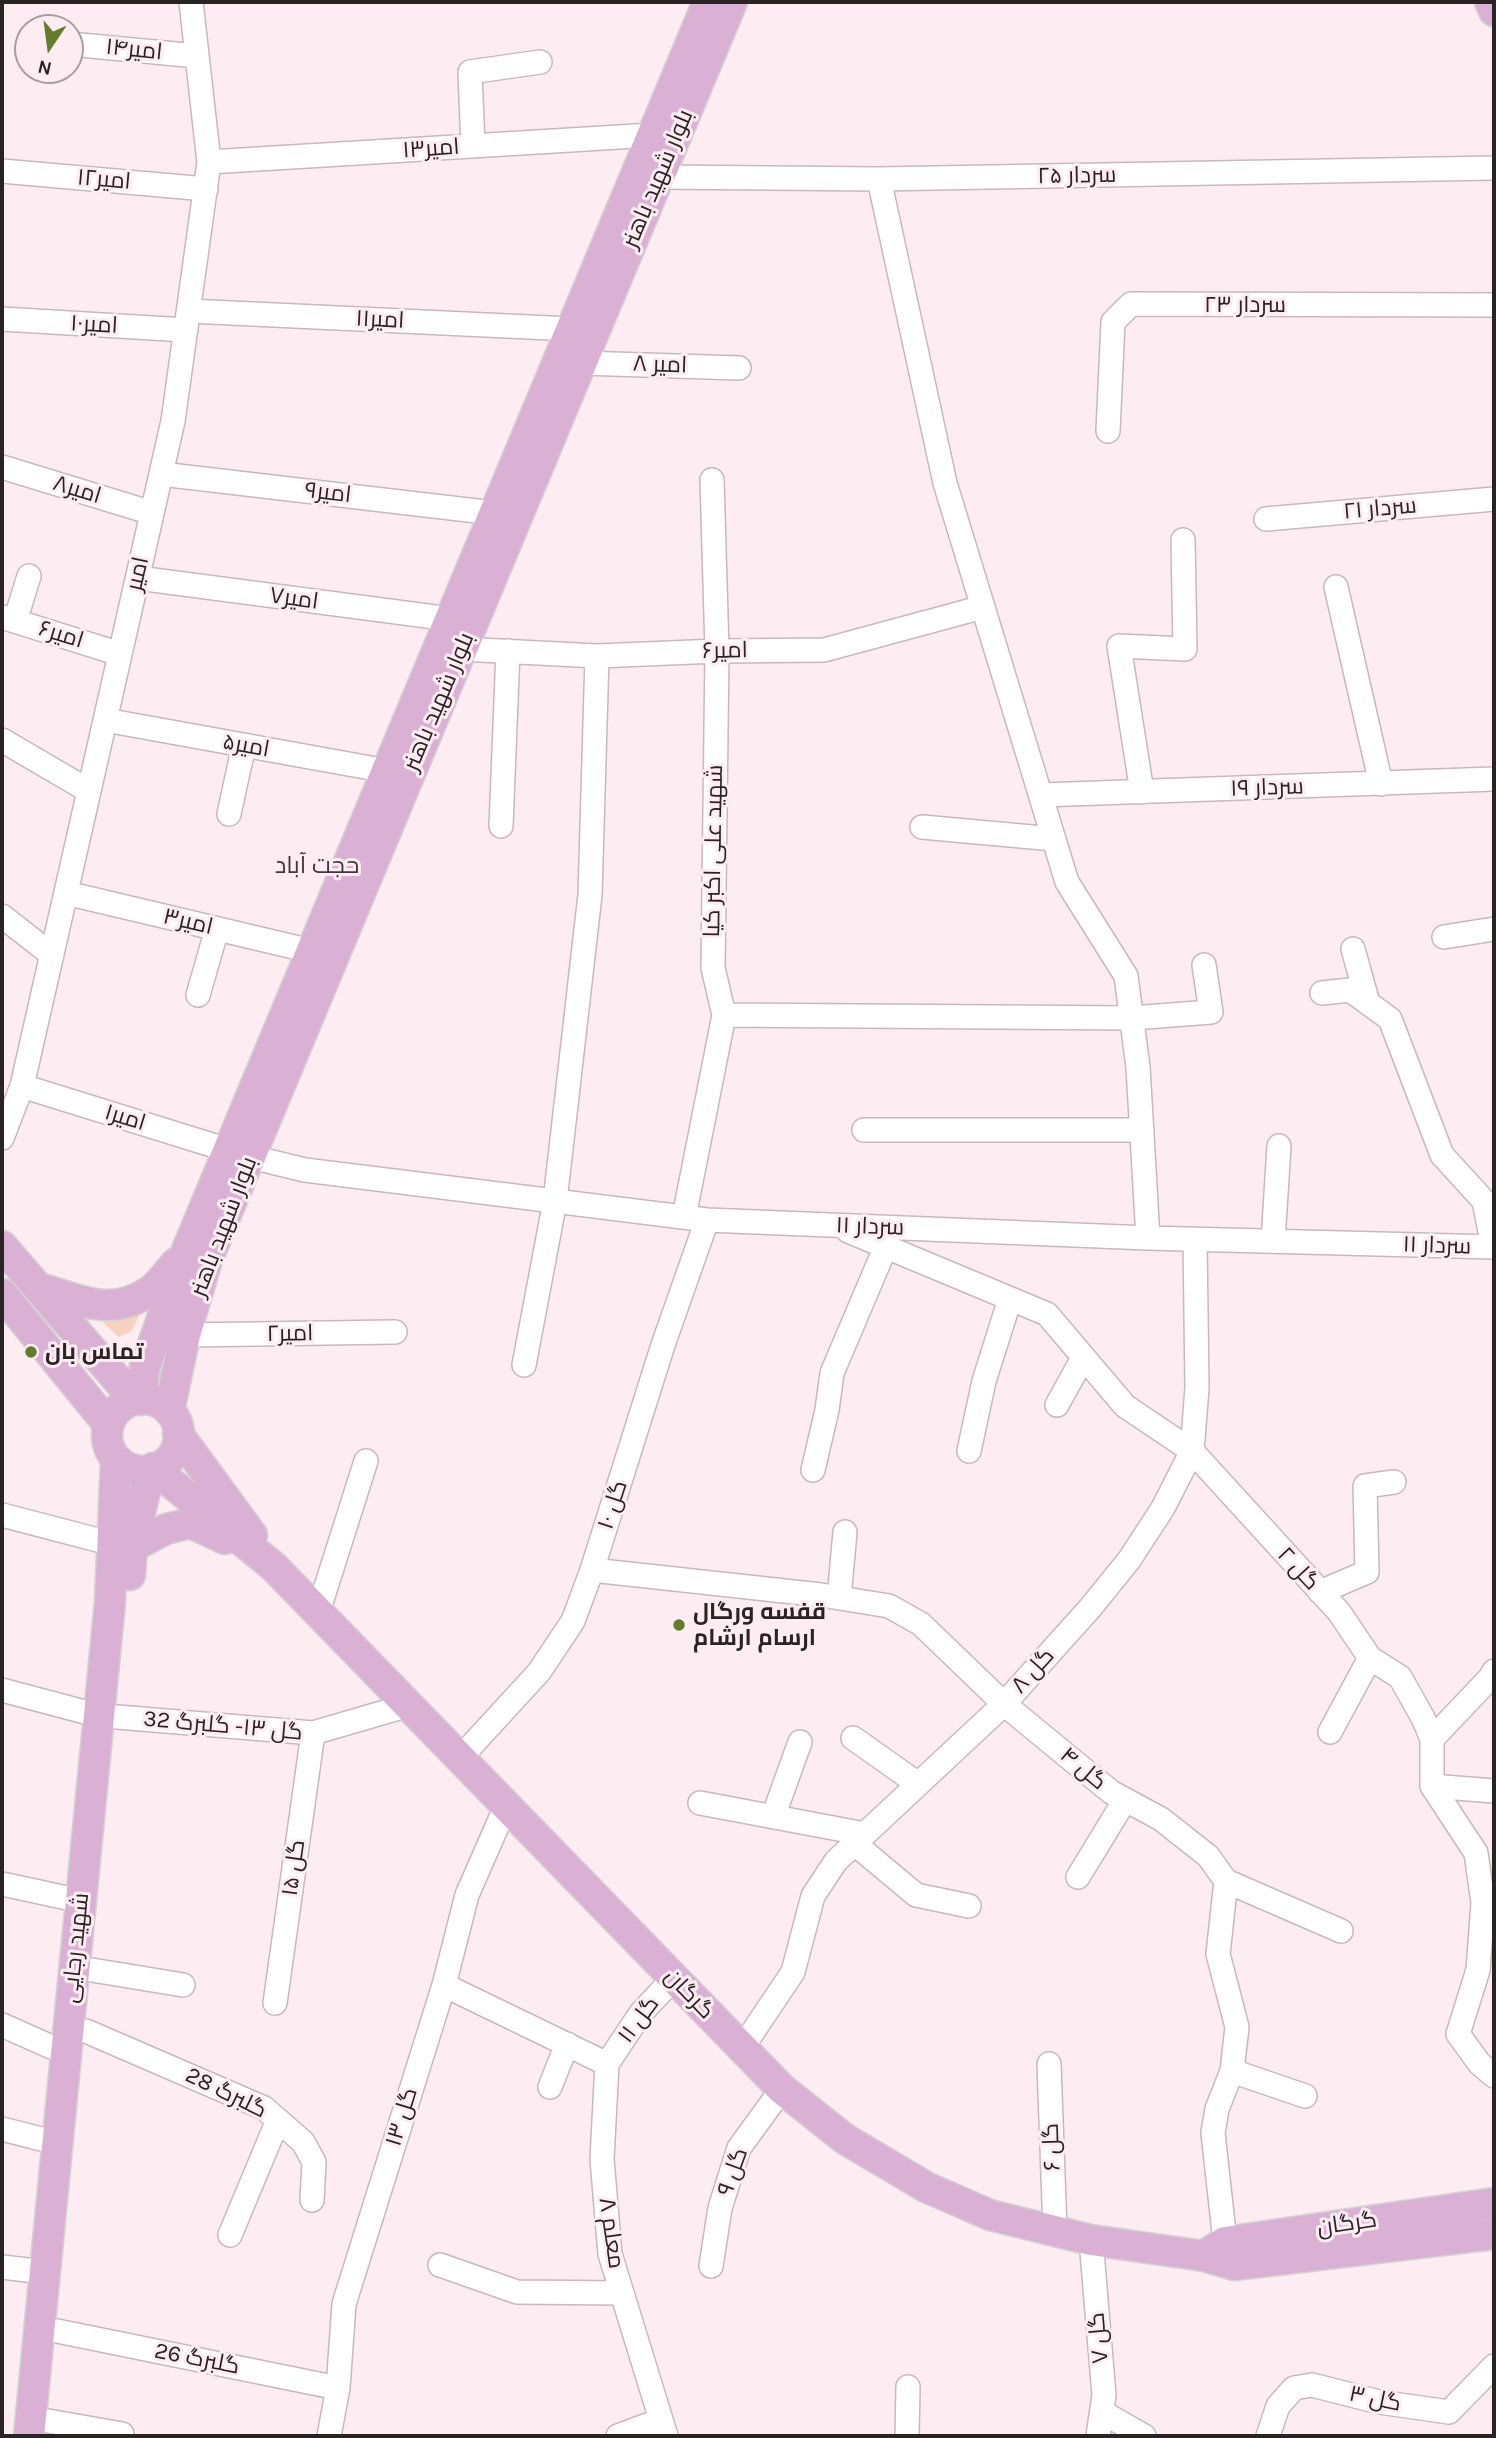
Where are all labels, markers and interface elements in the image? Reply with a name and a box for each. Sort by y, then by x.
north arrow [14,14,84,84]
street label: امیر۱۴ [104,33,164,67]
text: N [36,55,54,80]
street label: بلوار شهید باهنر [616,106,700,252]
street label: امیر۱۳ [401,133,461,165]
street label: سردار ۲۵ [1037,162,1117,190]
street label: امیر۱۲ [76,164,132,196]
street label: سردار ۲۳ [1204,291,1286,319]
street label: امیر۱۱ [355,305,405,335]
street label: امیر۱۰ [70,310,118,340]
street label: امیر ۸ [632,350,688,380]
street label: امیر۸ [50,470,104,510]
street label: امیر۹ [303,476,353,510]
street label: سردار ۲۱ [1342,492,1418,526]
street label: امیر [121,554,155,594]
street label: امیر۷ [268,582,320,616]
street label: امیر۶ [35,615,87,655]
street label: بلوار شهید باهنر [397,629,481,775]
street label: امیر۶ [702,637,748,665]
street label: امیر۵ [220,728,272,764]
street label: شهید علی اکبر کیا [699,764,729,938]
street label: سردار ۱۹ [1230,773,1304,803]
district label: حجت آباد [275,852,359,880]
street label: امیر۳ [160,903,216,941]
street label: امیر۱ [101,1099,149,1137]
street label: بلوار شهید باهنر [185,1153,263,1301]
street label: سردار ۱۱ [835,1212,905,1242]
street label: سردار ۱۱ [1402,1231,1472,1261]
street label: امیر۲ [266,1320,314,1348]
place label: تماس بان [45,1338,144,1366]
marker: تماس بان [23,1344,39,1360]
street label: گل ۱۰ [592,1477,634,1533]
street label: گل ۲ [1271,1542,1325,1596]
place label: قفسه ورگال ارسام ارشام [693,1598,826,1652]
marker: قفسه ورگال ارسام ارشام [671,1617,687,1633]
street label: گل ۸ [1006,1643,1060,1699]
street label: گل ۱۳- گلبرگ 32 [142,1705,304,1747]
street label: گل ۴ [1054,1742,1112,1796]
street label: گل ۱۵ [276,1838,312,1898]
street label: شهید رجایی [56,1891,96,2005]
street label: گرگان [658,1963,720,2025]
street label: گل ۱۱ [613,1991,665,2049]
street label: گلبرگ 28 [181,2061,271,2125]
street label: گل ۱۳ [380,2084,424,2150]
street label: گل ۶ [1037,2123,1067,2171]
street label: گل ۹ [712,2144,754,2200]
street label: معلم ۸ [592,2196,630,2270]
street label: گرگان [1315,2206,1379,2242]
street label: گل ۷ [1083,2311,1115,2365]
street label: گلبرگ 26 [152,2337,242,2381]
street label: گل ۳ [1346,2380,1404,2418]

